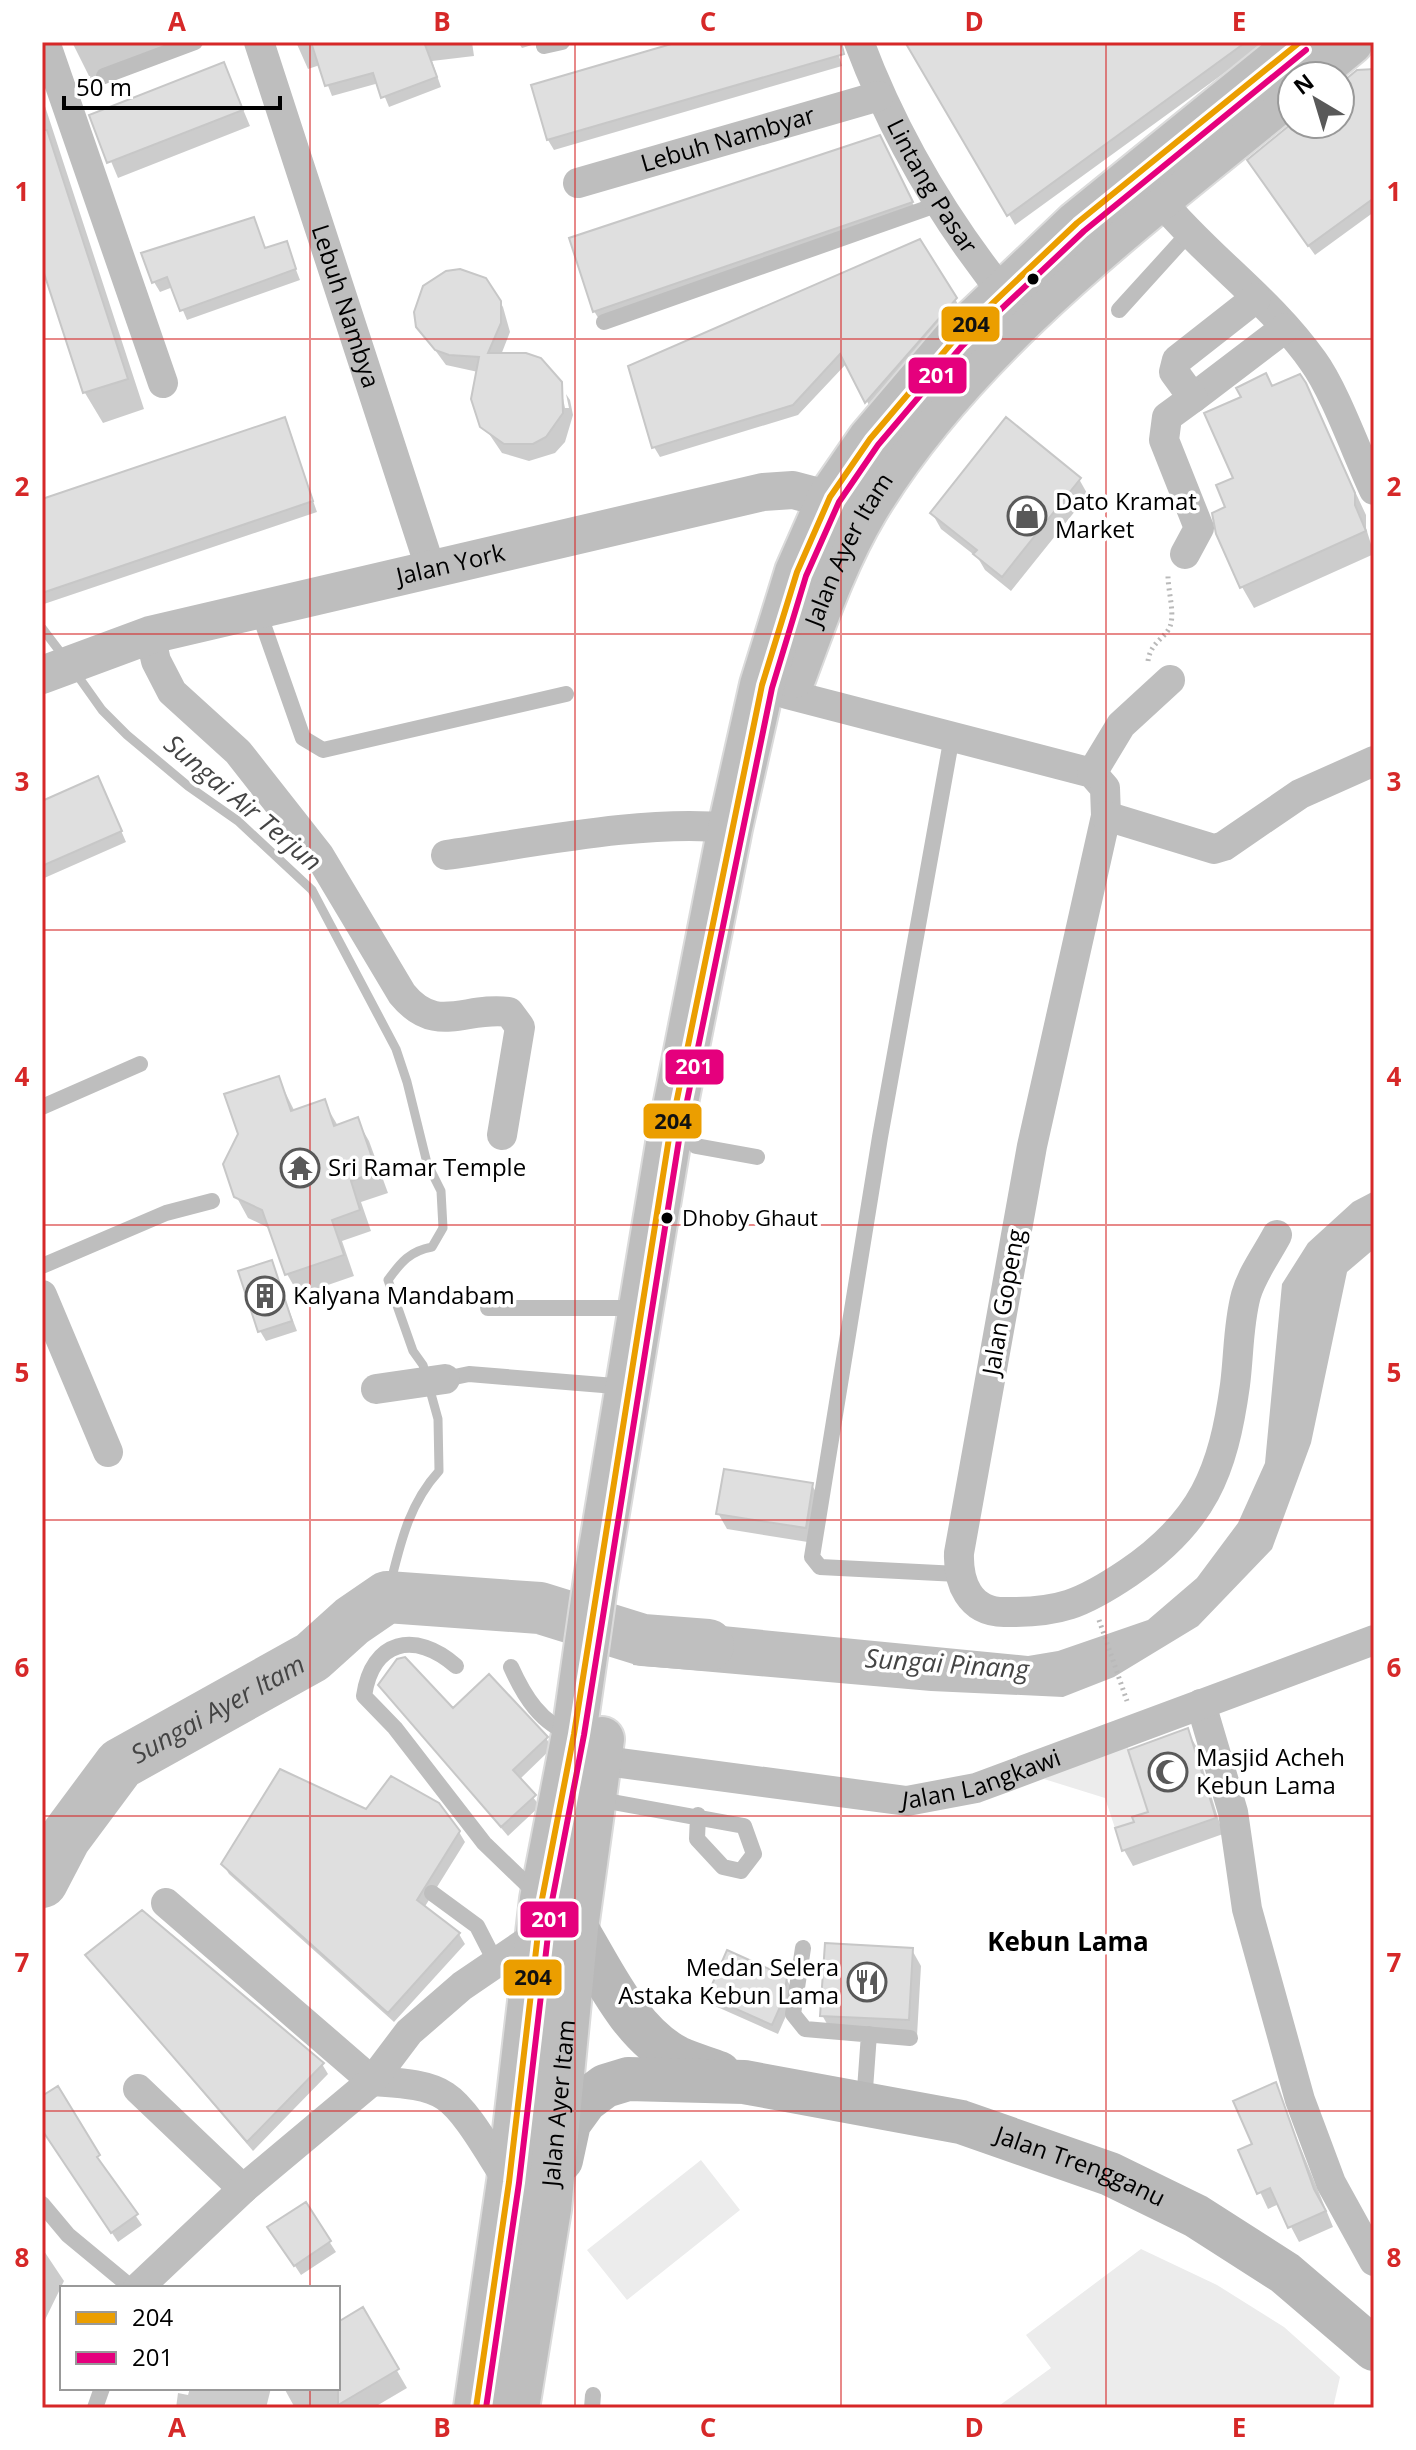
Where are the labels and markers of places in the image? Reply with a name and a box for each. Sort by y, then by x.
unlabelled marker [1025,271,1041,287]
place label: Dato Kramat Market [1055,484,1197,545]
shop icon: Dato Kramat Market [1006,495,1048,537]
temple icon: Sri Ramar Temple [279,1147,321,1189]
place label: Sri Ramar Temple [328,1150,526,1183]
place label: Dhoby Ghaut [682,1202,818,1232]
marker: Dhoby Ghaut [659,1210,675,1226]
building icon: Kalyana Mandabam [244,1275,286,1317]
place label: Kalyana Mandabam [293,1278,515,1311]
place label: Masjid Acheh Kebun Lama [1196,1740,1345,1801]
mosque icon: Masjid Acheh Kebun Lama [1147,1751,1189,1793]
place label: Medan Selera Astaka Kebun Lama [618,1950,839,2011]
restaurant icon: Medan Selera Astaka Kebun Lama [846,1961,888,2003]

